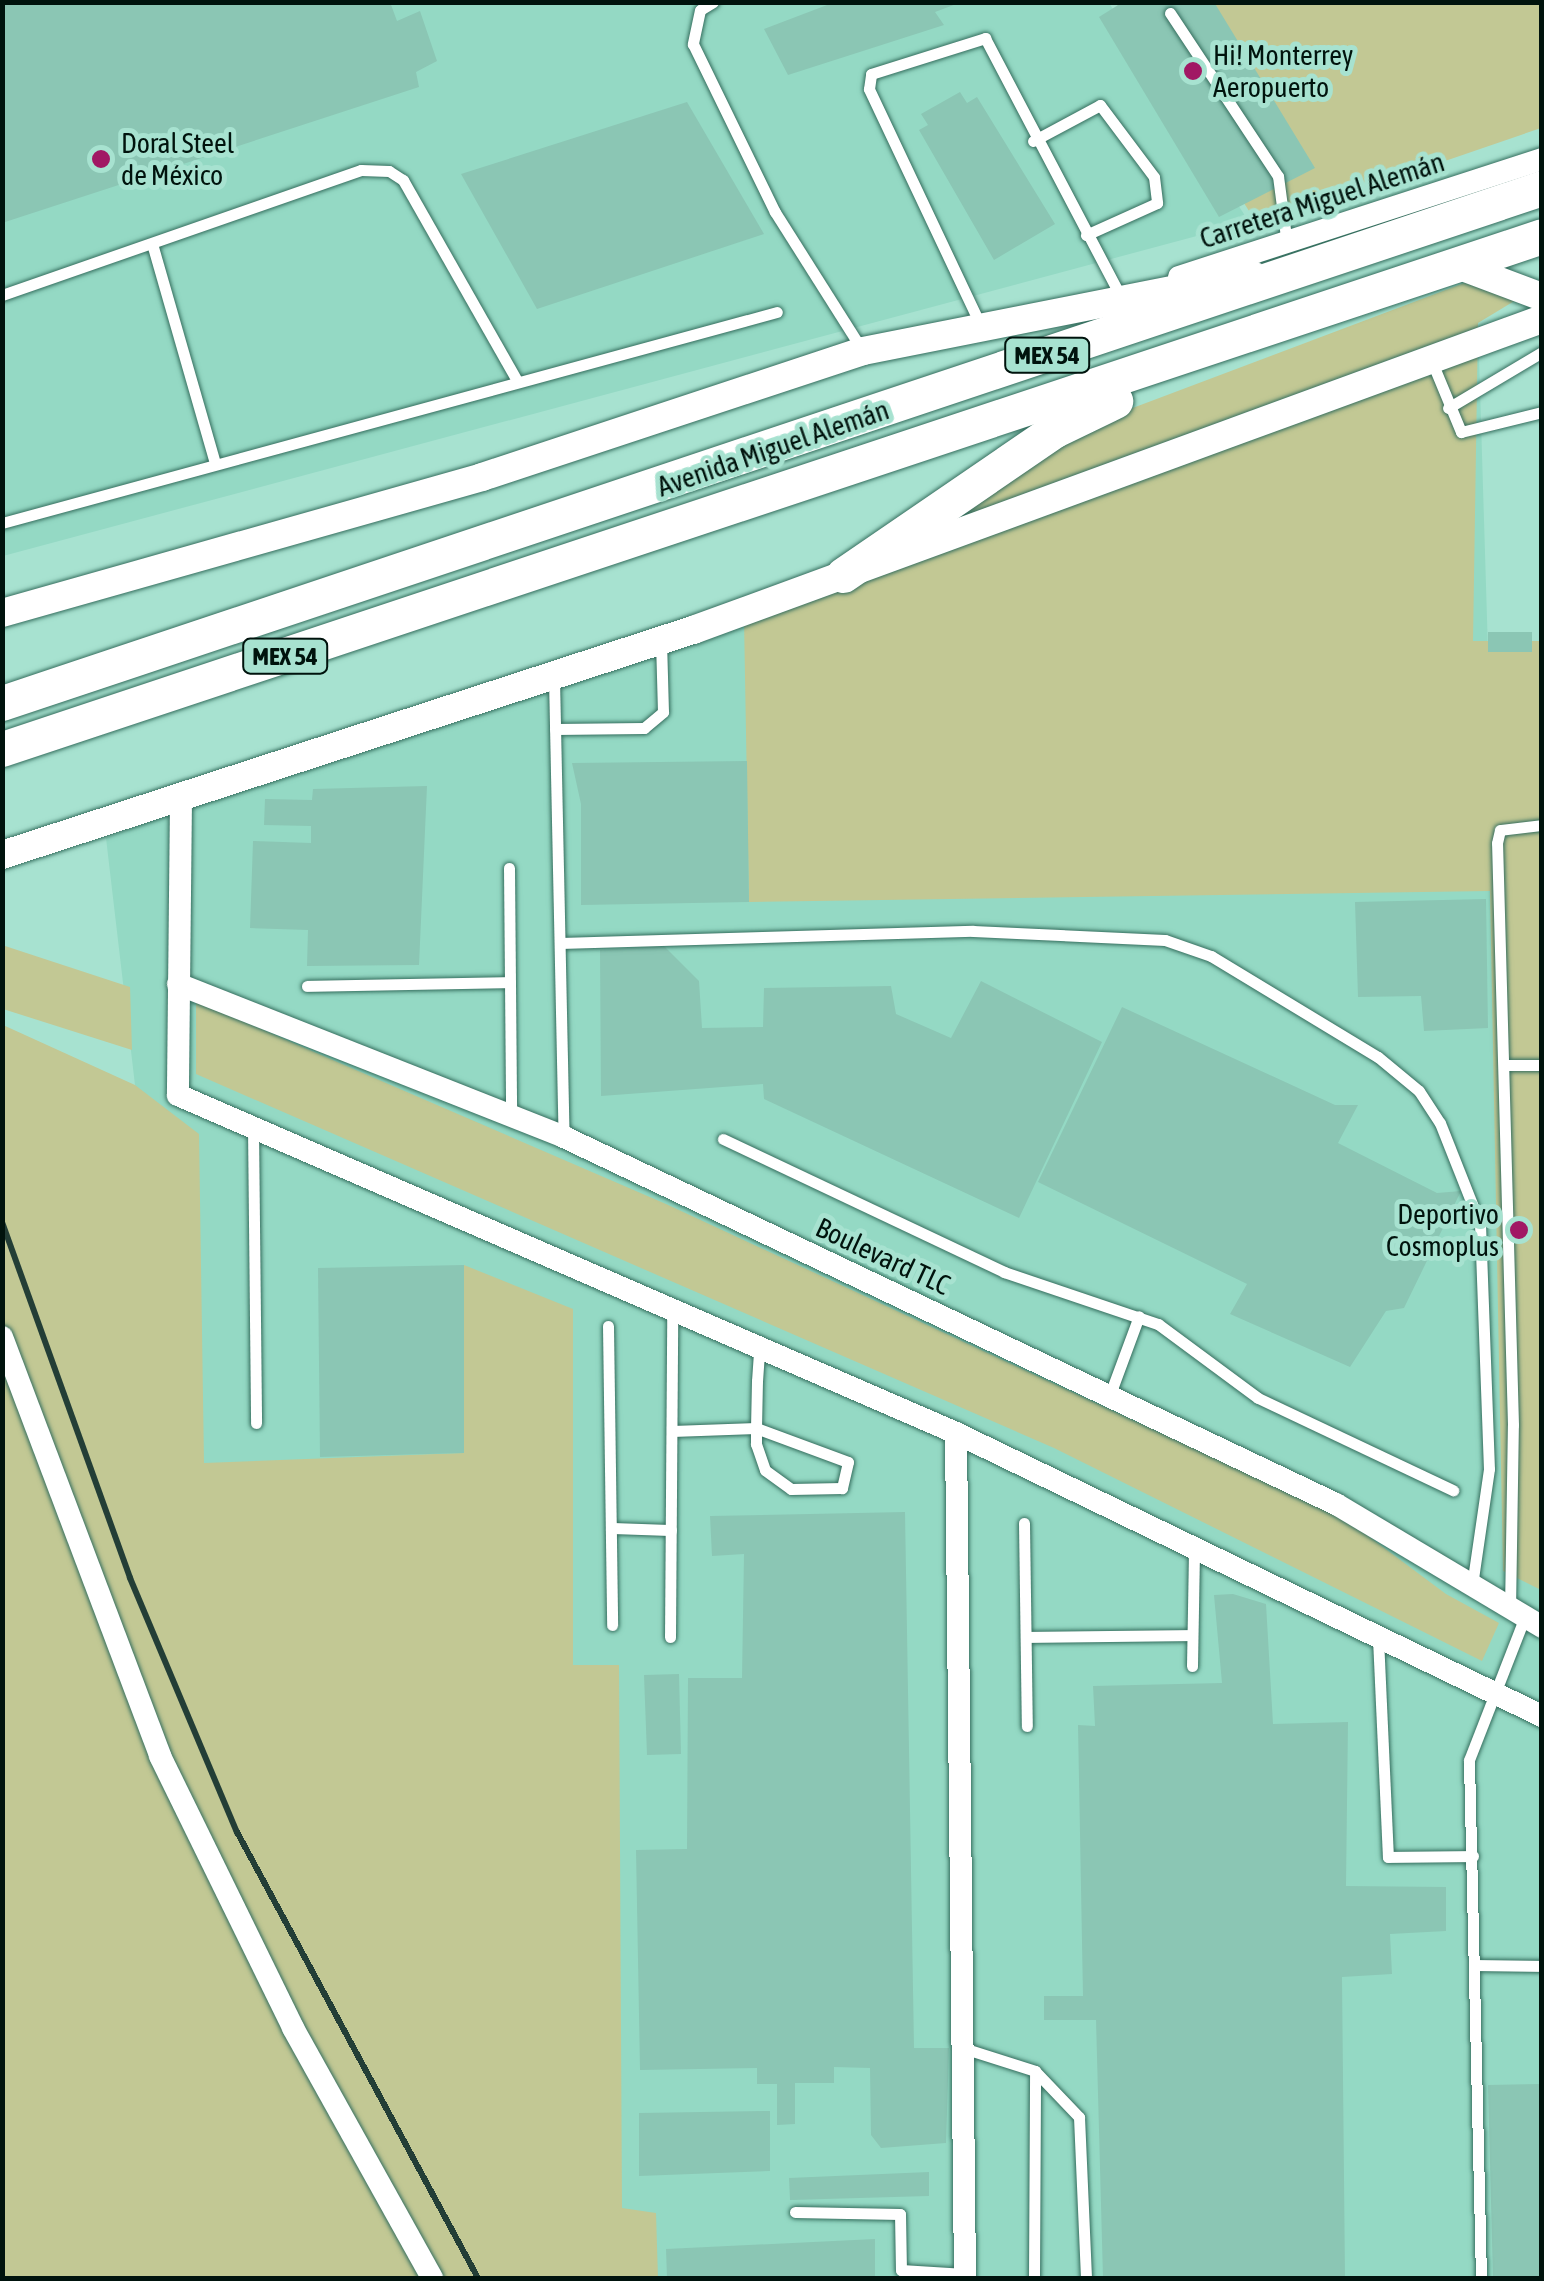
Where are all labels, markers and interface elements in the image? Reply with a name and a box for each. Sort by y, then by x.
place label: Hi! Monterrey Aeropuerto [1213,38,1353,104]
marker: Hi! Monterrey Aeropuerto [1182,60,1204,82]
place label: Doral Steel de México [121,126,234,192]
street label: Carretera Miguel Alemán [1196,145,1448,255]
marker: Doral Steel de México [90,148,112,170]
road number: MEX 54 [1002,335,1092,375]
street label: Avenida Miguel Alemán [653,393,893,503]
road number: MEX 54 [240,636,330,676]
place label: Deportivo Cosmoplus [1386,1197,1499,1263]
street label: Boulevard TLC [810,1210,956,1302]
marker: Deportivo Cosmoplus [1508,1219,1530,1241]

